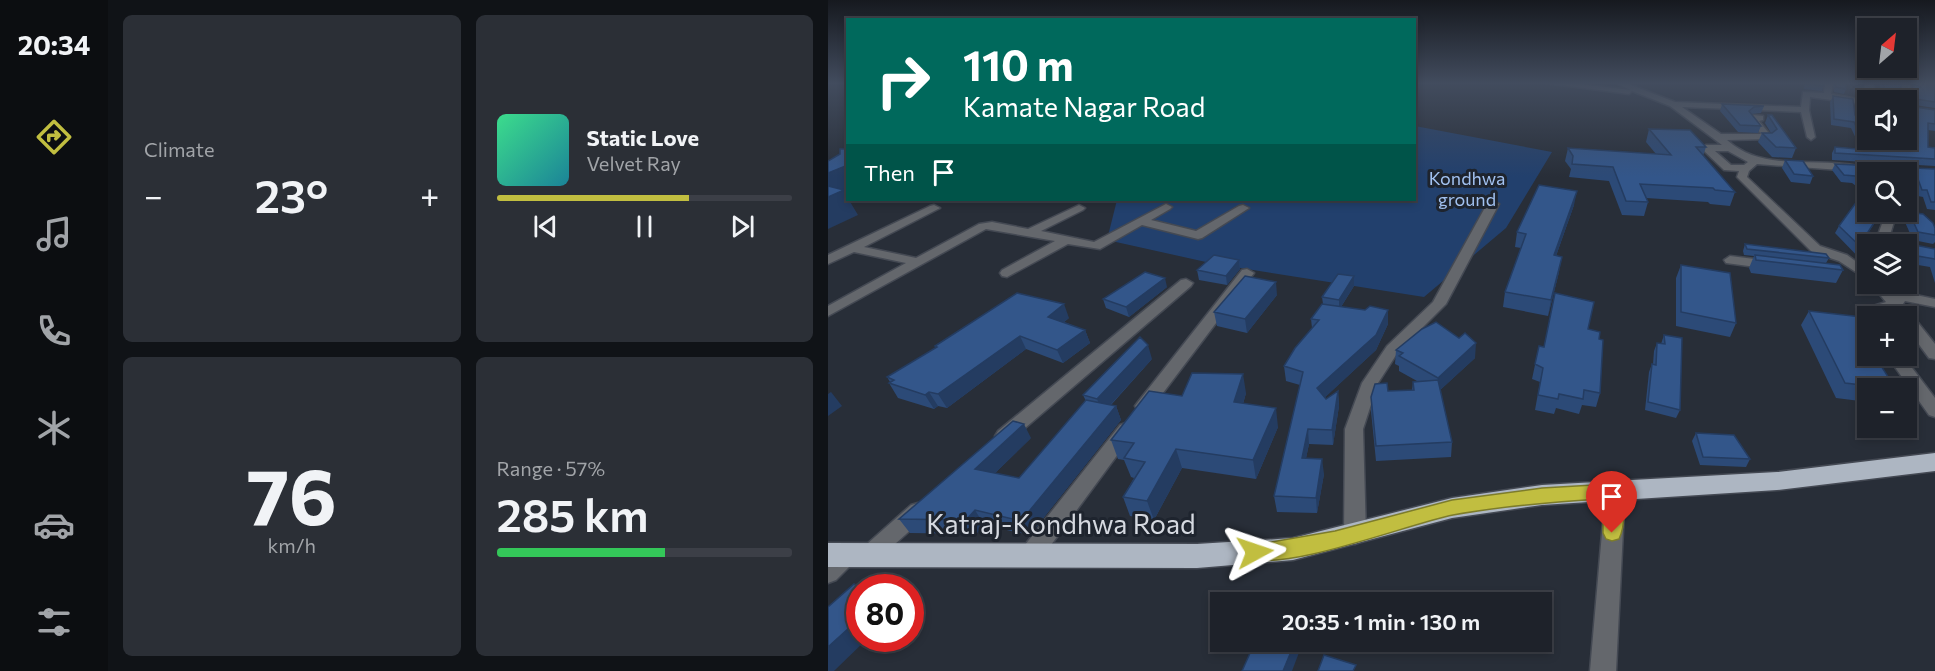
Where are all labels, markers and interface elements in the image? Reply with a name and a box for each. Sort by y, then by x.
north arrow [1857,18,1917,78]
map controls [1857,18,1917,438]
text: 20:34 [18,28,90,61]
text: 110 m [963,38,1074,90]
icon: right [864,42,942,120]
text: Kamate Nagar Road [963,90,1205,123]
button: sound [1857,90,1917,150]
icon: directions [33,116,75,158]
text: Static Love [587,124,699,151]
text: Climate [144,137,214,161]
text: Velvet Ray [587,151,681,175]
icon: arrive [927,156,960,189]
text: Then [864,159,915,186]
button: search [1857,162,1917,222]
text: 23° [255,167,328,222]
park label: Kondhwa ground [1429,167,1505,210]
text: − [144,174,163,215]
text: + [420,174,439,215]
icon: previous [529,210,562,243]
icon: pause [628,210,661,243]
icon: next [726,210,759,243]
icon: music [33,213,75,255]
button: layers [1857,234,1917,294]
button: + [1857,306,1917,366]
icon: phone [33,310,75,352]
button: − [1857,378,1917,438]
icon: climate [33,407,75,449]
text: 76 [246,446,337,541]
text: Range · 57% [497,456,605,480]
pin [1586,471,1637,533]
icon: arrive [1595,480,1628,513]
text: 285 km [497,486,649,541]
icon: car [33,504,75,546]
street label: Katraj-Kondhwa Road [926,507,1196,540]
position arrow [1223,520,1287,584]
text: km/h [267,533,316,557]
speed limit sign: 80 [846,574,924,652]
icon: filters [33,601,75,643]
text: 20:35 · 1 min · 130 m [1282,608,1480,635]

